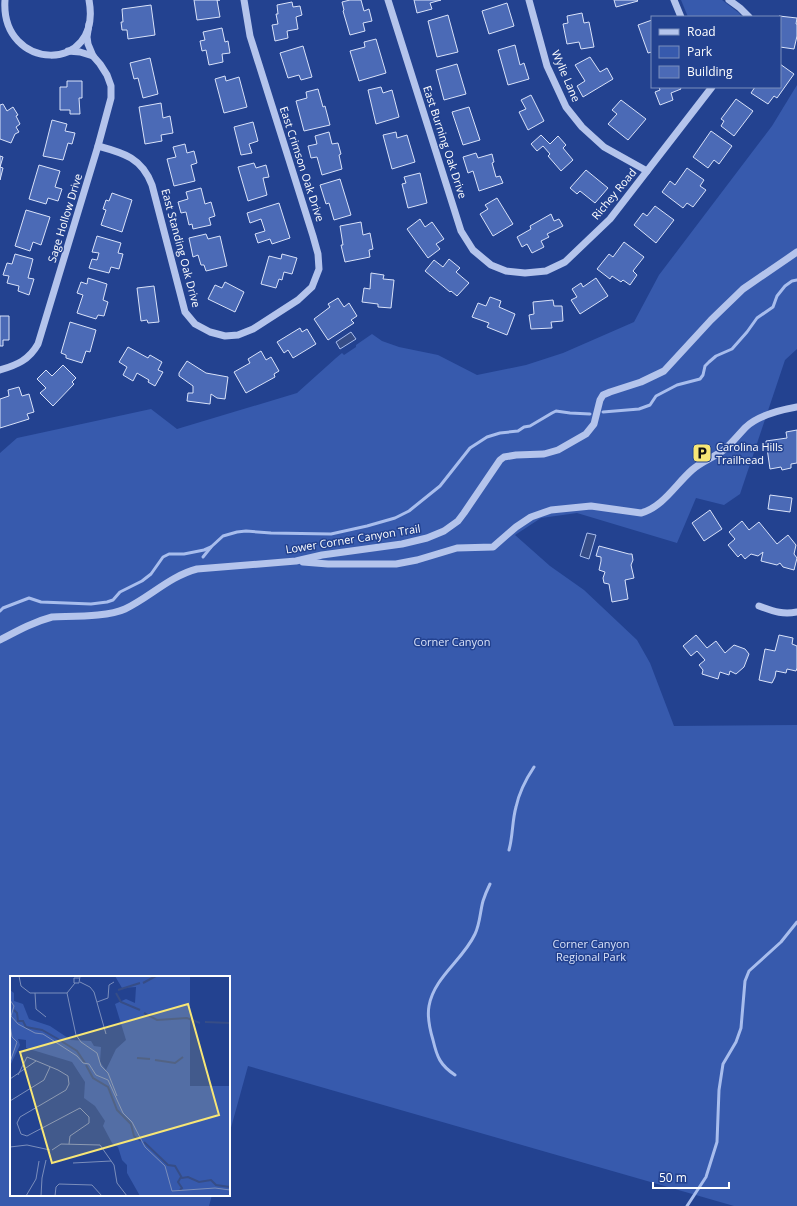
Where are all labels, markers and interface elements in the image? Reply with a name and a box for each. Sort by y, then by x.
legend [651,16,781,88]
text: Road [687,23,716,40]
text: Park [687,43,713,60]
street label: Wylie Lane [549,48,584,104]
text: Building [687,63,733,80]
street label: East Burning Oak Drive [420,83,471,200]
street label: East Crimson Oak Drive [277,104,328,223]
street label: Richey Road [588,165,639,222]
street label: Sage Hollow Drive [44,171,85,264]
street label: East Standing Oak Drive [158,187,205,309]
place label: Carolina Hills Trailhead [716,439,783,467]
parking icon: Carolina Hills Trailhead [691,442,713,464]
street label: Lower Corner Canyon Trail [284,520,421,557]
park label: Corner Canyon [414,634,490,649]
park label: Corner Canyon Regional Park [553,936,629,964]
inset map [10,976,230,1196]
scale bar [653,1164,729,1190]
text: 50 m [659,1169,687,1186]

